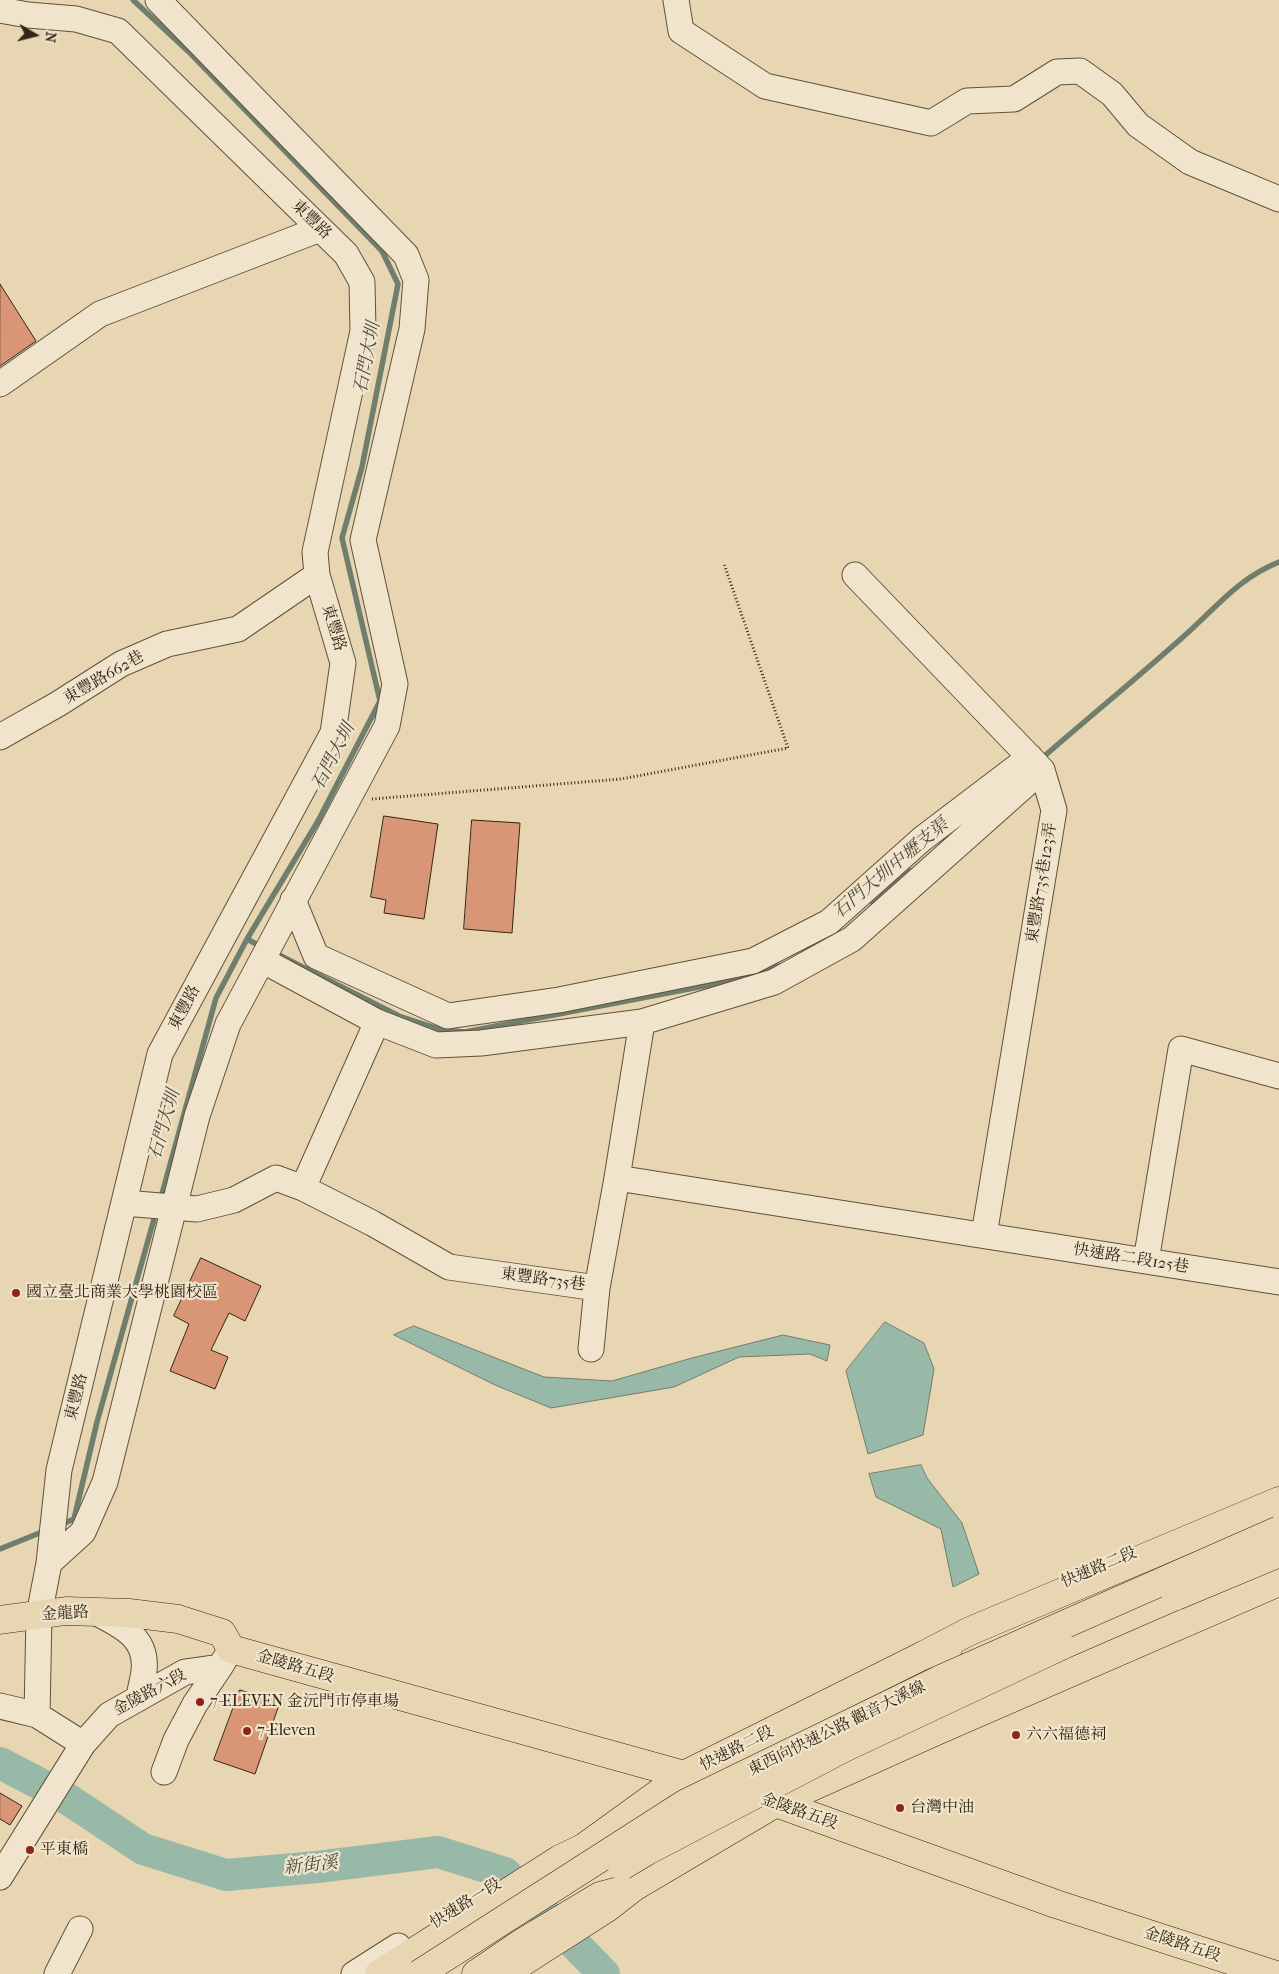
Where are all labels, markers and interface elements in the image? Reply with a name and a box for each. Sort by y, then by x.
north arrow [10,10,60,60]
text: N [41,31,60,44]
street label: 東豐路 [287,196,335,244]
water label: 石門大圳 [351,321,385,395]
street label: 東豐路 [317,602,349,654]
street label: 東豐路662巷 [60,647,148,709]
water label: 石門大圳 [308,720,360,794]
water label: 石門大圳中壢支渠 [829,814,953,924]
street label: 東豐路735巷123弄 [1023,821,1061,945]
street label: 東豐路 [165,982,205,1034]
water label: 石門大圳 [145,1087,185,1163]
street label: 快速路二段125巷 [1072,1240,1190,1278]
street label: 東豐路735巷 [499,1265,587,1295]
place label: 國立臺北商業大學桃園校區 [26,1283,218,1303]
marker: 國立臺北商業大學桃園校區 [10,1287,22,1299]
street label: 東豐路 [62,1371,92,1423]
street label: 快速路二段 [1058,1544,1140,1592]
street label: 金龍路 [41,1603,89,1625]
street label: 金陵路五段 [254,1647,336,1687]
street label: 金陵路六段 [110,1666,190,1720]
street label: 東西向快速公路 觀音大溪線 [745,1678,929,1780]
place label: 7-ELEVEN 金沅門市停車場 [210,1692,399,1712]
marker: 7-ELEVEN 金沅門市停車場 [194,1696,206,1708]
place label: 7-Eleven [257,1721,316,1741]
street label: 快速路二段 [697,1722,777,1776]
marker: 7-Eleven [241,1725,253,1737]
place label: 六六福德祠 [1026,1725,1106,1745]
marker: 六六福德祠 [1010,1729,1022,1741]
street label: 金陵路五段 [758,1790,840,1834]
place label: 台灣中油 [910,1798,974,1818]
marker: 台灣中油 [894,1802,906,1814]
place label: 平東橋 [40,1840,88,1860]
marker: 平東橋 [24,1844,36,1856]
water label: 新街溪 [283,1852,339,1880]
street label: 快速路一段 [427,1875,505,1933]
street label: 金陵路五段 [1141,1924,1223,1966]

